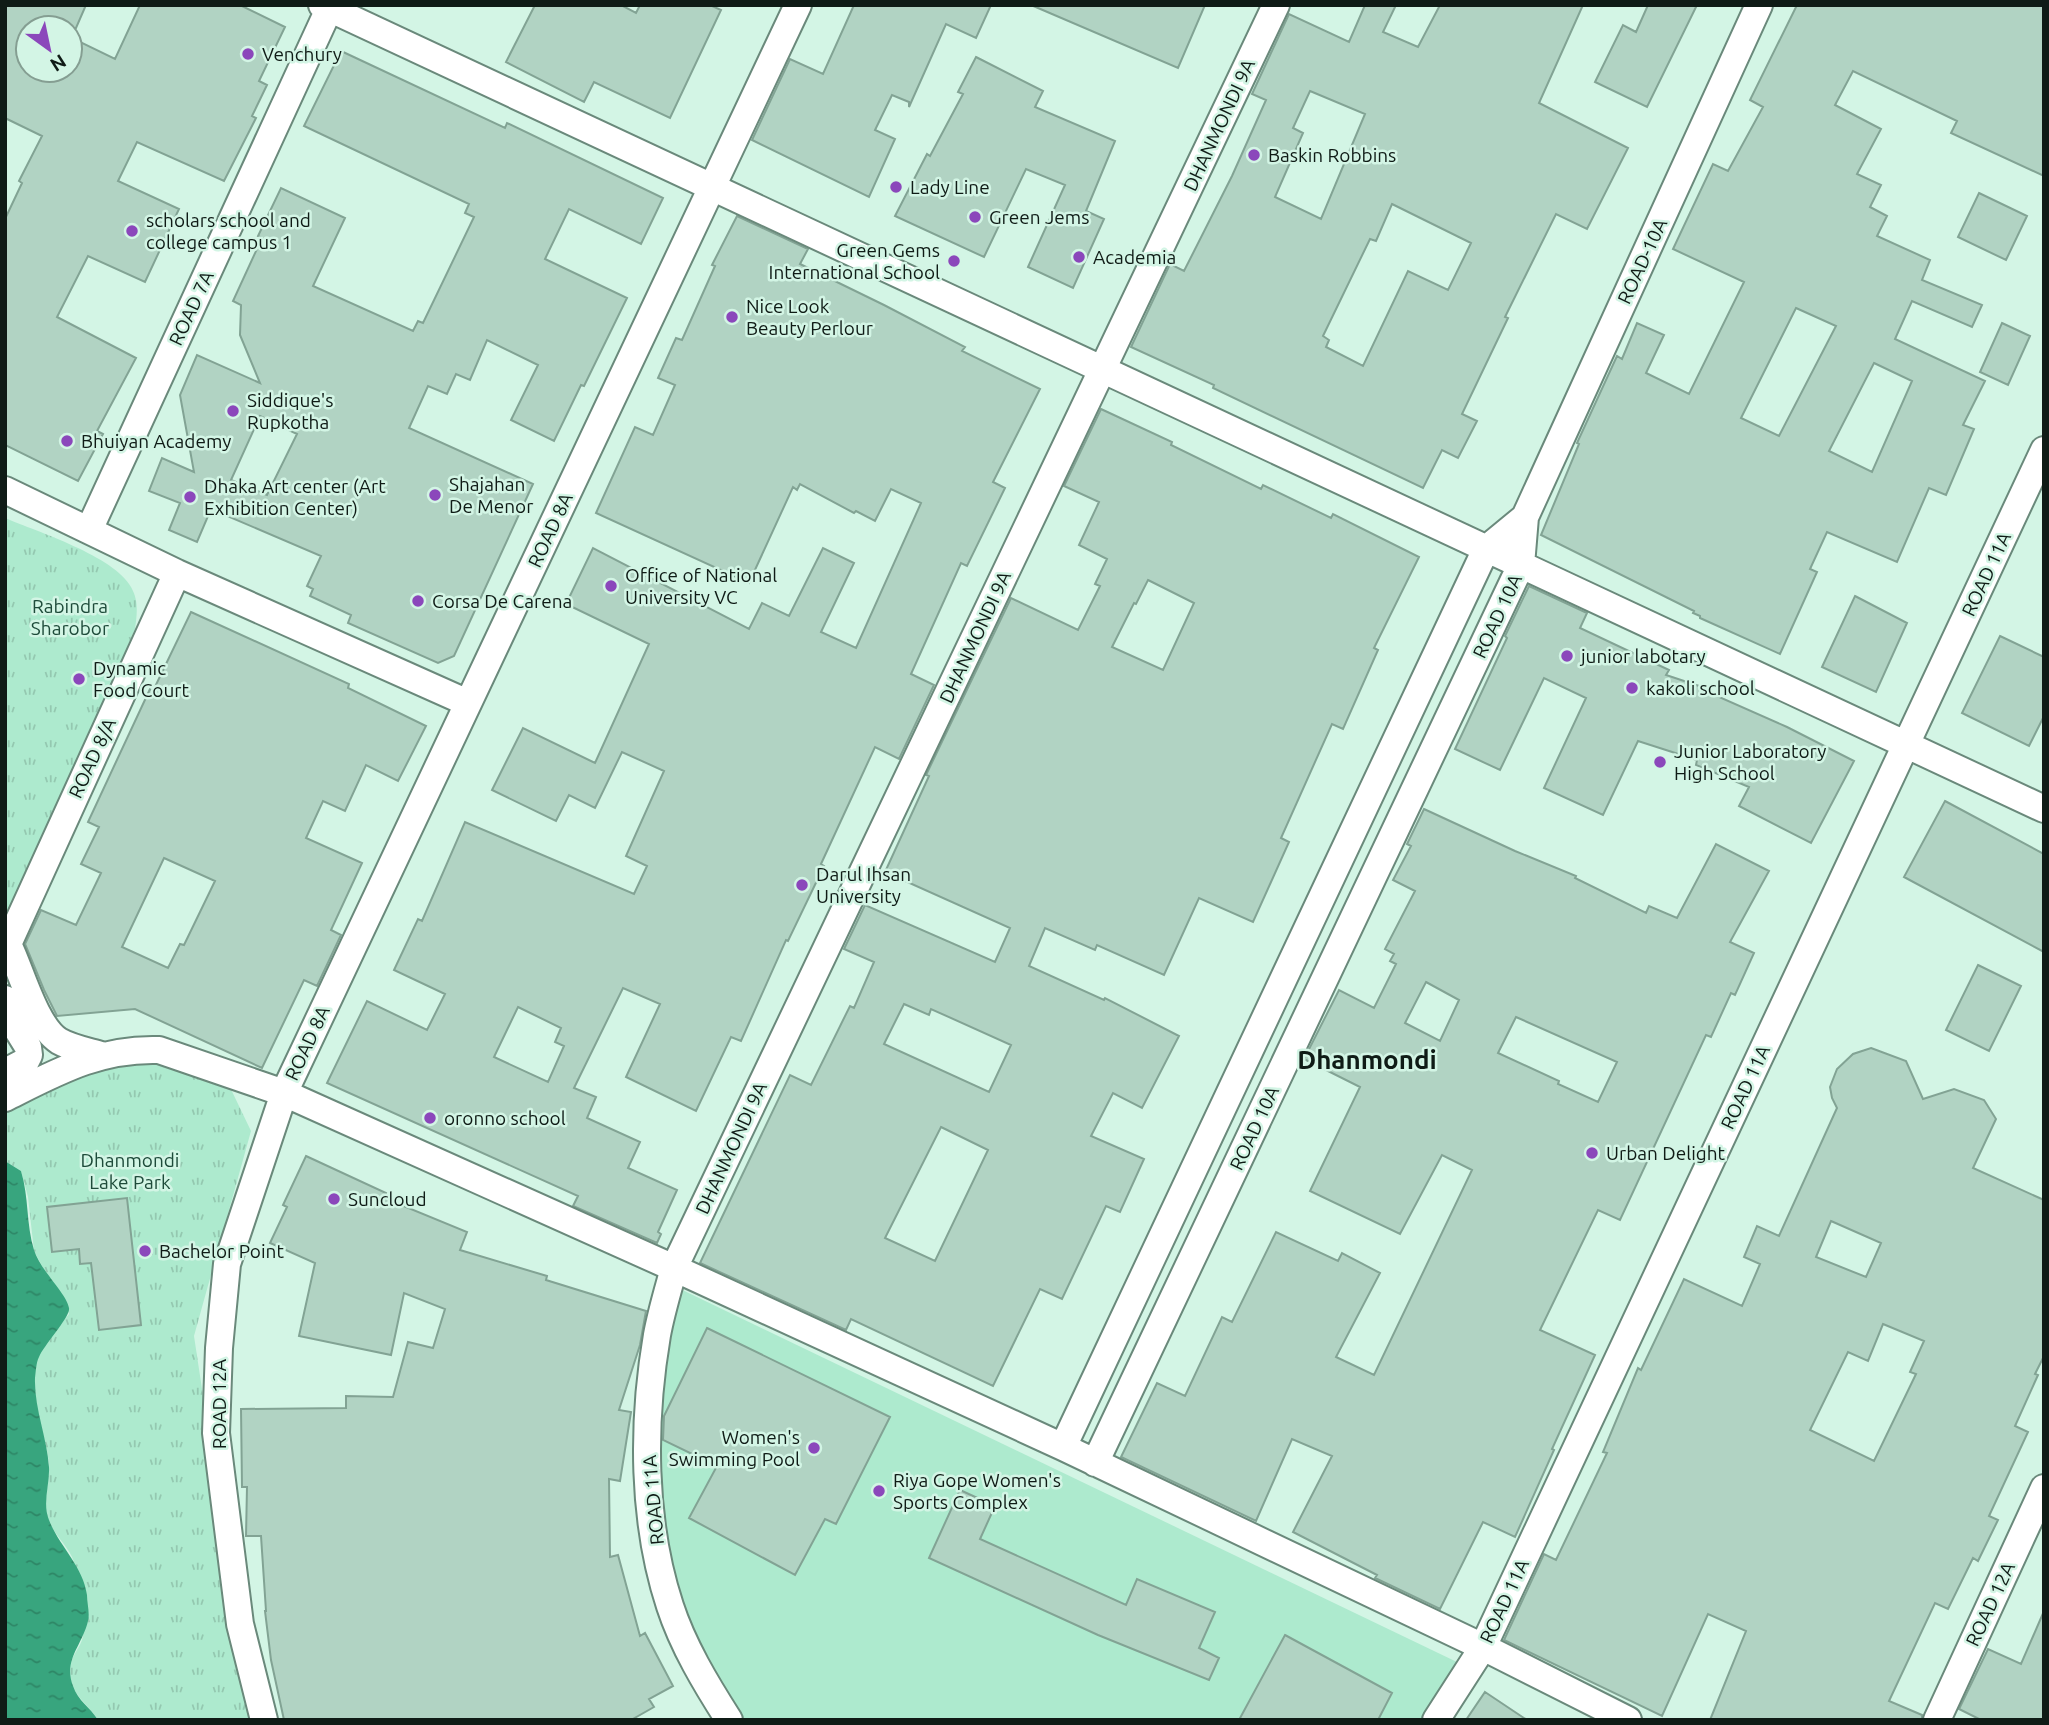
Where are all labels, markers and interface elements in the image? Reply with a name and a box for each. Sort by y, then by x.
north arrow [14,14,84,84]
place label: Venchury [262,43,342,65]
marker: Venchury [240,46,256,62]
text: N [46,50,70,76]
street label: DHANMONDI 9A [1179,55,1259,194]
place label: Baskin Robbins [1268,144,1396,166]
marker: Baskin Robbins [1246,147,1262,163]
place label: Lady Line [910,176,990,198]
marker: Lady Line [888,179,904,195]
place label: Green Jems [989,206,1089,228]
place label: scholars school and college campus 1 [146,209,311,253]
marker: Green Jems [967,209,983,225]
street label: ROAD-10A [1613,214,1672,307]
marker: scholars school and college campus 1 [124,223,140,239]
place label: Green Gems International School [769,239,940,283]
place label: Academia [1093,246,1176,268]
marker: Academia [1071,249,1087,265]
marker: Green Gems International School [946,253,962,269]
street label: ROAD 7A [164,267,218,349]
place label: Nice Look Beauty Perlour [746,295,873,339]
marker: Nice Look Beauty Perlour [724,309,740,325]
place label: Siddique's Rupkotha [247,389,333,433]
marker: Siddique's Rupkotha [225,403,241,419]
place label: Bhuiyan Academy [81,430,231,452]
marker: Bhuiyan Academy [59,433,75,449]
place label: Shajahan De Menor [449,473,533,517]
place label: Dhaka Art center (Art Exhibition Center) [204,475,386,519]
marker: Shajahan De Menor [427,487,443,503]
marker: Dhaka Art center (Art Exhibition Center) [182,489,198,505]
street label: ROAD 8A [523,489,577,571]
street label: ROAD 11A [1957,528,2015,620]
place label: Office of National University VC [625,564,777,608]
street label: DHANMONDI 9A [935,567,1015,706]
street label: ROAD 10A [1468,570,1526,662]
marker: Office of National University VC [603,578,619,594]
place label: Corsa De Carena [432,590,572,612]
marker: Corsa De Carena [410,593,426,609]
park label: Rabindra Sharobor [31,595,109,639]
place label: junior labotary [1579,645,1706,667]
marker: junior labotary [1559,648,1575,664]
place label: Dynamic Food Court [93,657,189,701]
marker: Dynamic Food Court [71,671,87,687]
place label: kakoli school [1646,677,1755,699]
marker: kakoli school [1624,680,1640,696]
street label: ROAD 8/A [64,714,120,802]
place label: Junior Laboratory High School [1674,740,1826,784]
marker: Junior Laboratory High School [1652,754,1668,770]
place label: Darul Ihsan University [816,863,911,907]
marker: Darul Ihsan University [794,877,810,893]
street label: ROAD 8A [280,1002,334,1084]
street label: ROAD 11A [1716,1041,1774,1133]
district label: Dhanmondi [1297,1045,1437,1074]
street label: DHANMONDI 9A [691,1078,771,1217]
street label: ROAD 10A [1225,1082,1283,1174]
place label: oronno school [444,1107,566,1129]
marker: oronno school [422,1110,438,1126]
place label: Urban Delight [1606,1142,1726,1164]
marker: Urban Delight [1584,1145,1600,1161]
park label: Dhanmondi Lake Park [81,1149,179,1193]
place label: Suncloud [348,1188,427,1210]
marker: Suncloud [326,1191,342,1207]
place label: Bachelor Point [159,1240,284,1262]
marker: Bachelor Point [137,1243,153,1259]
street label: ROAD 12A [208,1358,230,1449]
place label: Women's Swimming Pool [669,1426,800,1470]
marker: Women's Swimming Pool [806,1440,822,1456]
street label: ROAD 11A [638,1453,668,1546]
place label: Riya Gope Women's Sports Complex [893,1469,1061,1513]
marker: Riya Gope Women's Sports Complex [871,1483,887,1499]
street label: ROAD 11A [1475,1555,1533,1647]
street label: ROAD 12A [1961,1558,2019,1650]

